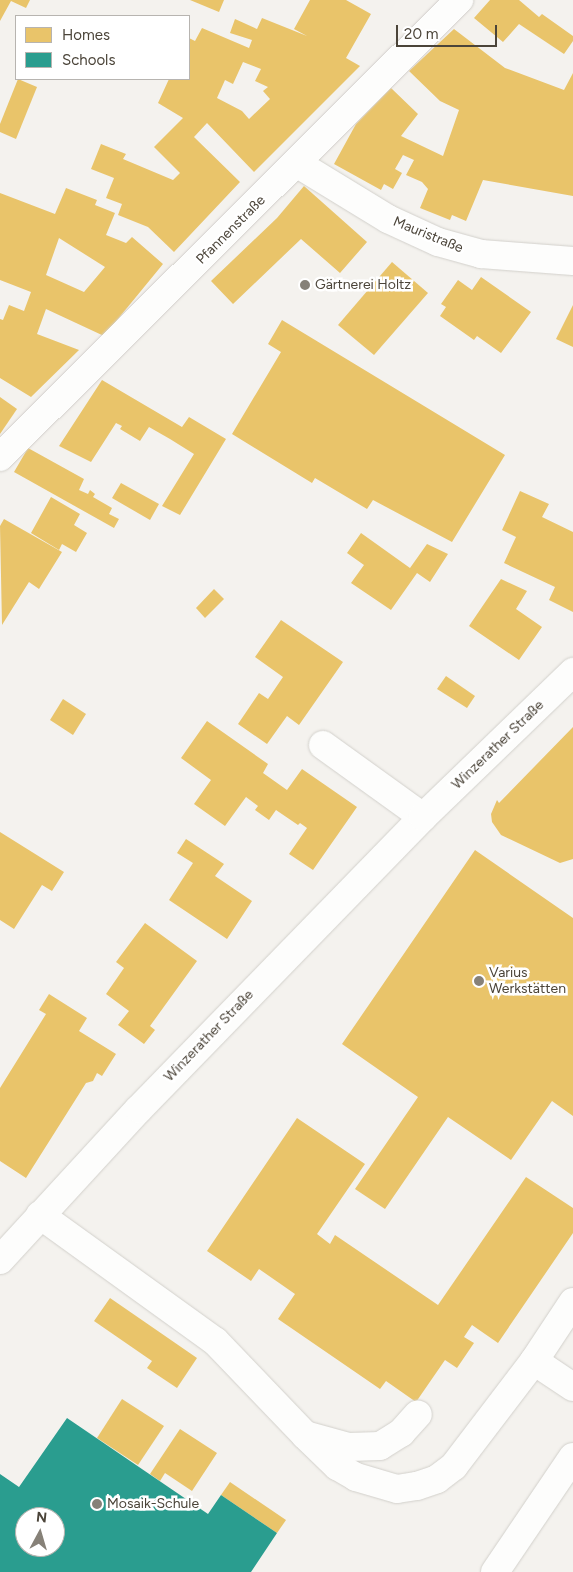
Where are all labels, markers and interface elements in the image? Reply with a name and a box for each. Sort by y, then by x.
legend [15,15,190,80]
scale bar [398,15,499,47]
text: 20 m [404,25,438,43]
text: Homes [62,26,110,44]
text: Schools [62,51,115,69]
street label: Pfannenstraße [193,192,269,268]
street label: Mauristraße [391,213,465,257]
place label: Gärtnerei Holtz [315,277,411,293]
marker: Gärtnerei Holtz [299,279,311,291]
street label: Winzerather Straße [449,697,547,793]
place label: Varius Werkstätten [489,965,566,998]
marker: Varius Werkstätten [473,975,485,987]
street label: Winzerather Straße [161,987,257,1085]
place label: Mosaik-Schule [107,1496,199,1512]
marker: Mosaik-Schule [91,1498,103,1510]
north arrow [15,1507,65,1557]
text: N [35,1509,48,1527]

